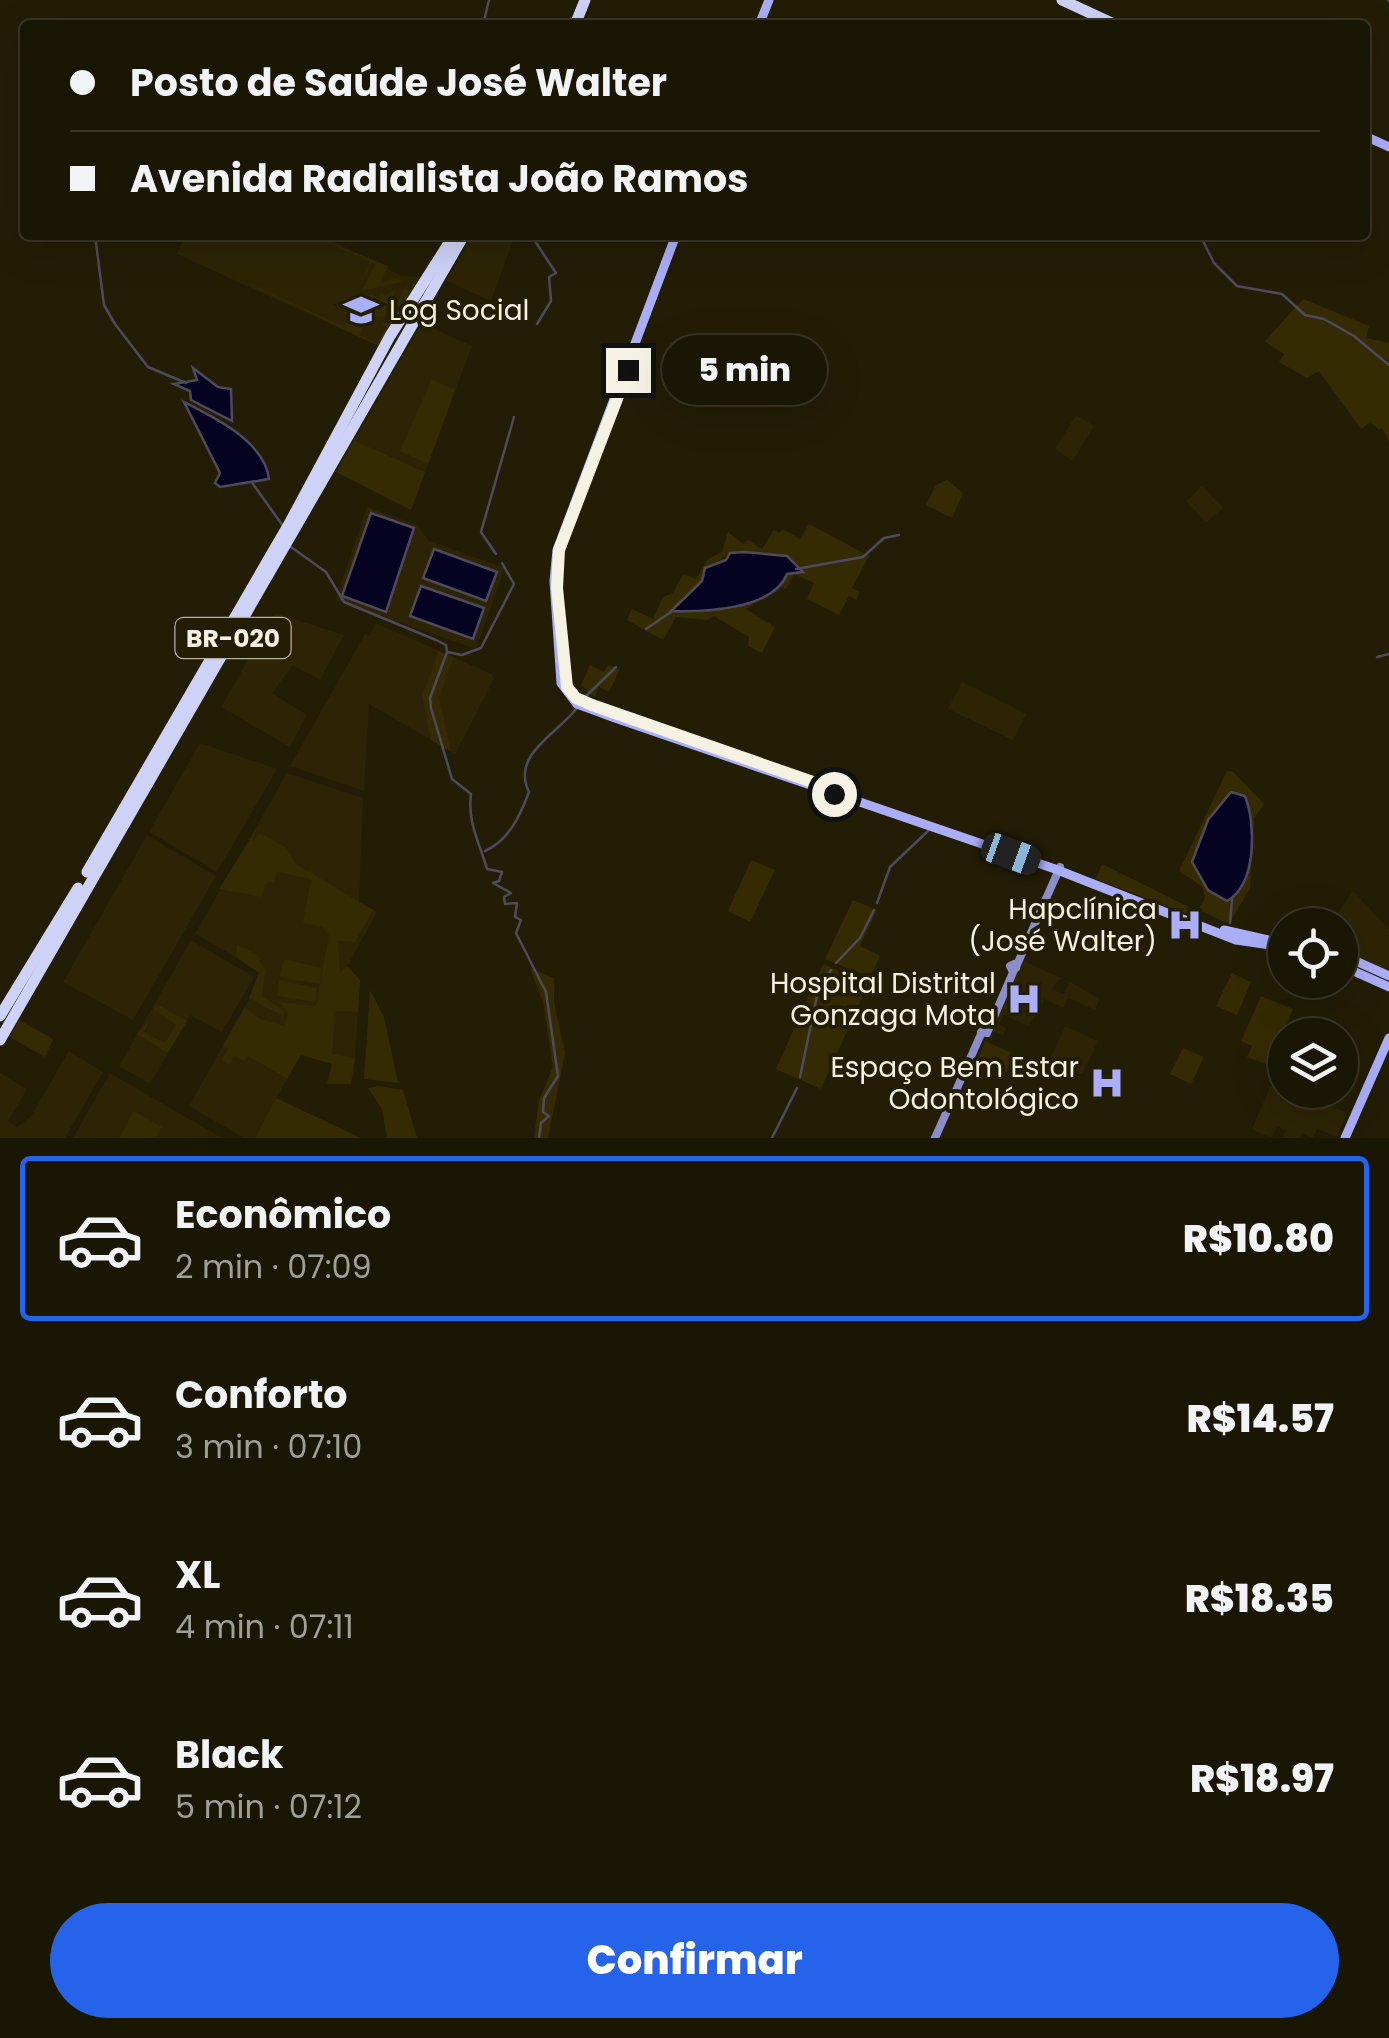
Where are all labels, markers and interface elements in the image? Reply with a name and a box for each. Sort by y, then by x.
text: Posto de Saúde José Walter [130,56,667,109]
text: Avenida Radialista João Ramos [130,152,748,205]
school or university icon: Log Social [342,291,380,329]
place label: Log Social [389,291,529,330]
callout: 5 min [663,335,828,405]
text: 5 min [698,347,791,392]
route end [606,348,651,393]
road number: BR-020 [176,618,290,658]
route start [812,772,857,817]
car [978,830,1044,878]
place label: Hapclínica (José Walter) [968,890,1157,961]
hospital icon: Hapclínica (José Walter) [1166,906,1204,944]
map controls [1268,908,1358,1108]
button: locate [1268,908,1358,998]
place label: Hospital Distrital Gonzaga Mota [770,964,996,1035]
hospital icon: Hospital Distrital Gonzaga Mota [1005,980,1043,1018]
button: layers [1268,1018,1358,1108]
place label: Espaço Bem Estar Odontológico [830,1048,1079,1119]
hospital icon: Espaço Bem Estar Odontológico [1088,1064,1126,1102]
text: Econômico [175,1188,391,1241]
icon: car [55,1194,145,1284]
text: R$10.80 [1183,1212,1334,1265]
text: 2 min · 07:09 [175,1244,372,1289]
text: Conforto [175,1368,348,1421]
icon: car [55,1374,145,1464]
text: R$14.57 [1187,1392,1334,1445]
text: 3 min · 07:10 [175,1424,362,1469]
text: XL [175,1548,220,1601]
icon: car [55,1554,145,1644]
text: R$18.35 [1185,1572,1334,1625]
text: 4 min · 07:11 [175,1604,354,1649]
text: Black [175,1728,284,1781]
icon: car [55,1734,145,1824]
text: R$18.97 [1190,1752,1334,1805]
text: 5 min · 07:12 [175,1784,362,1829]
button: Confirmar [50,1903,1339,2018]

